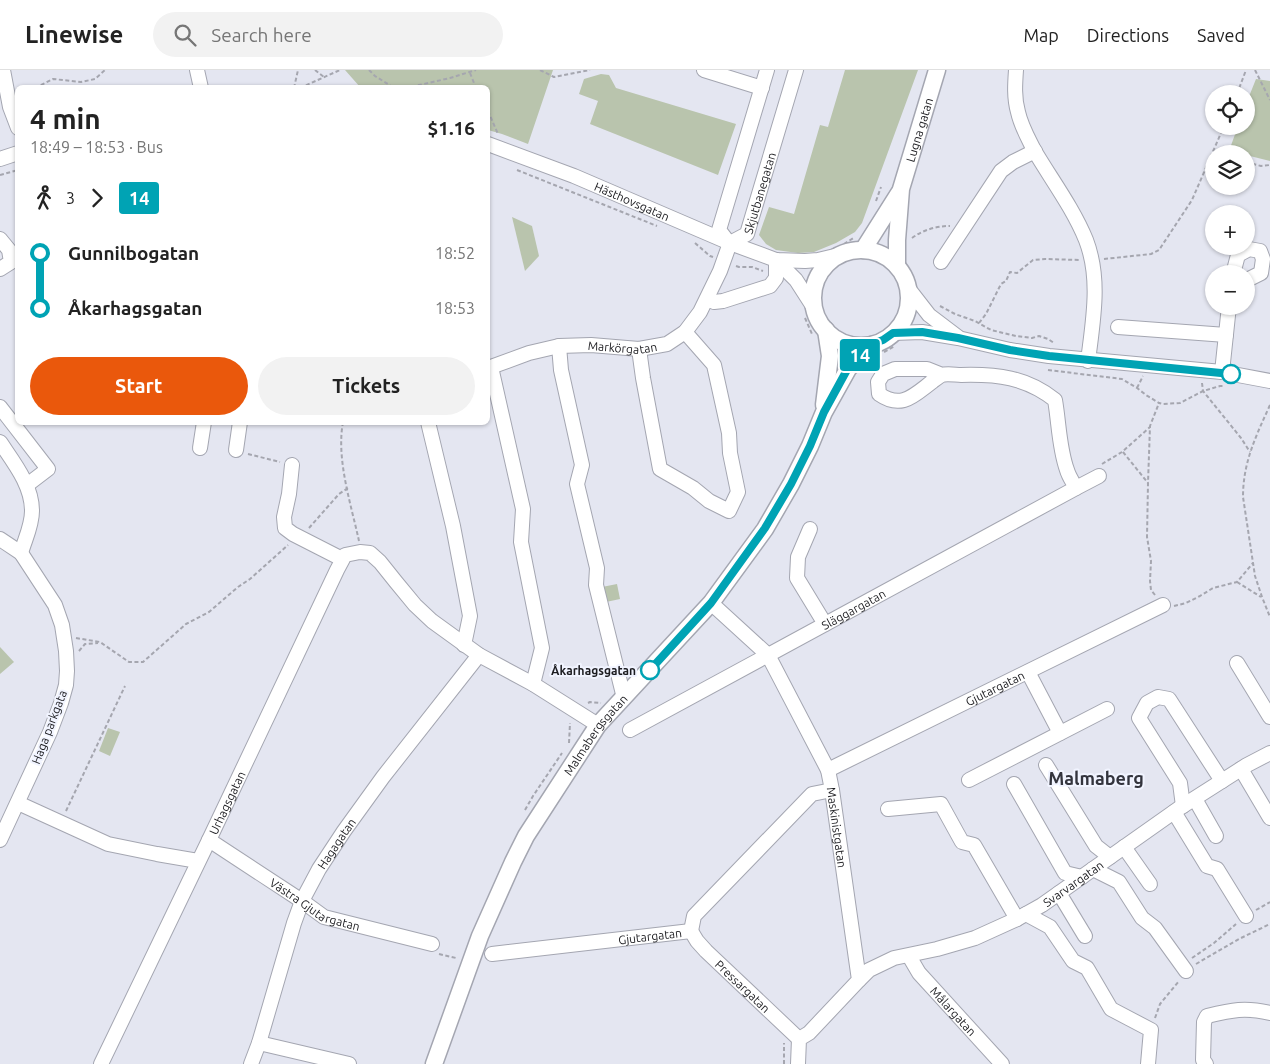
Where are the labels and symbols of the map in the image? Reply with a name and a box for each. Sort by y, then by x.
street label: Lugna gatan [903,96,935,163]
street label: Skjutbanegatan [741,151,778,235]
street label: Hästhovsgatan [593,179,672,223]
street label: Markörgatan [587,338,658,356]
line badge: 14 [838,339,882,371]
unlabelled marker [1221,364,1241,384]
street label: Släggargatan [819,586,888,632]
marker: Åkarhagsgatan [640,660,660,680]
place label: Åkarhagsgatan [551,664,636,677]
street label: Gjutargatan [963,668,1026,708]
street label: Haga parkgata [29,688,69,766]
street label: Malmabergsgatan [561,692,629,777]
district label: Malmaberg [1048,768,1144,788]
street label: Urhagsgatan [206,769,247,836]
street label: Maskinistgatan [825,786,849,869]
street label: Hagagatan [314,815,358,871]
street label: Svarvargatan [1040,858,1105,909]
street label: Västra Gjutargatan [268,875,362,932]
street label: Gjutargatan [617,926,682,946]
street label: Pressargatan [713,957,773,1015]
street label: Målargatan [928,984,979,1038]

